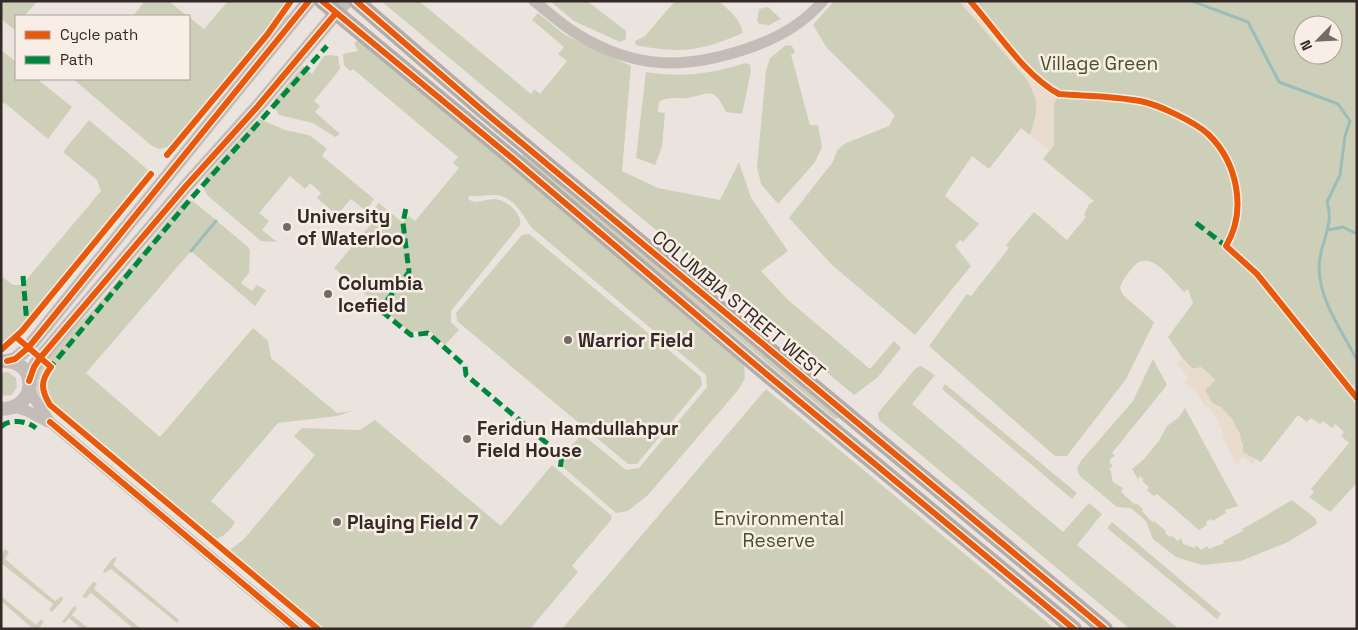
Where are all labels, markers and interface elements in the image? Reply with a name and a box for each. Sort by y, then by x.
legend [15,15,190,80]
north arrow [1293,15,1343,65]
text: Cycle path [60,25,138,44]
text: N [1296,37,1316,53]
text: Path [60,50,93,69]
park label: Village Green [1040,51,1158,76]
place label: University of Waterloo [297,204,404,251]
marker: University of Waterloo [281,221,293,233]
street label: COLUMBIA STREET WEST [647,225,830,384]
place label: Columbia Icefield [338,271,423,318]
marker: Columbia Icefield [322,288,334,300]
place label: Warrior Field [578,328,693,353]
marker: Warrior Field [562,334,574,346]
place label: Feridun Hamdullahpur Field House [477,416,679,463]
marker: Feridun Hamdullahpur Field House [461,433,473,445]
park label: Environmental Reserve [714,506,844,553]
place label: Playing Field 7 [347,510,479,535]
marker: Playing Field 7 [331,516,343,528]

